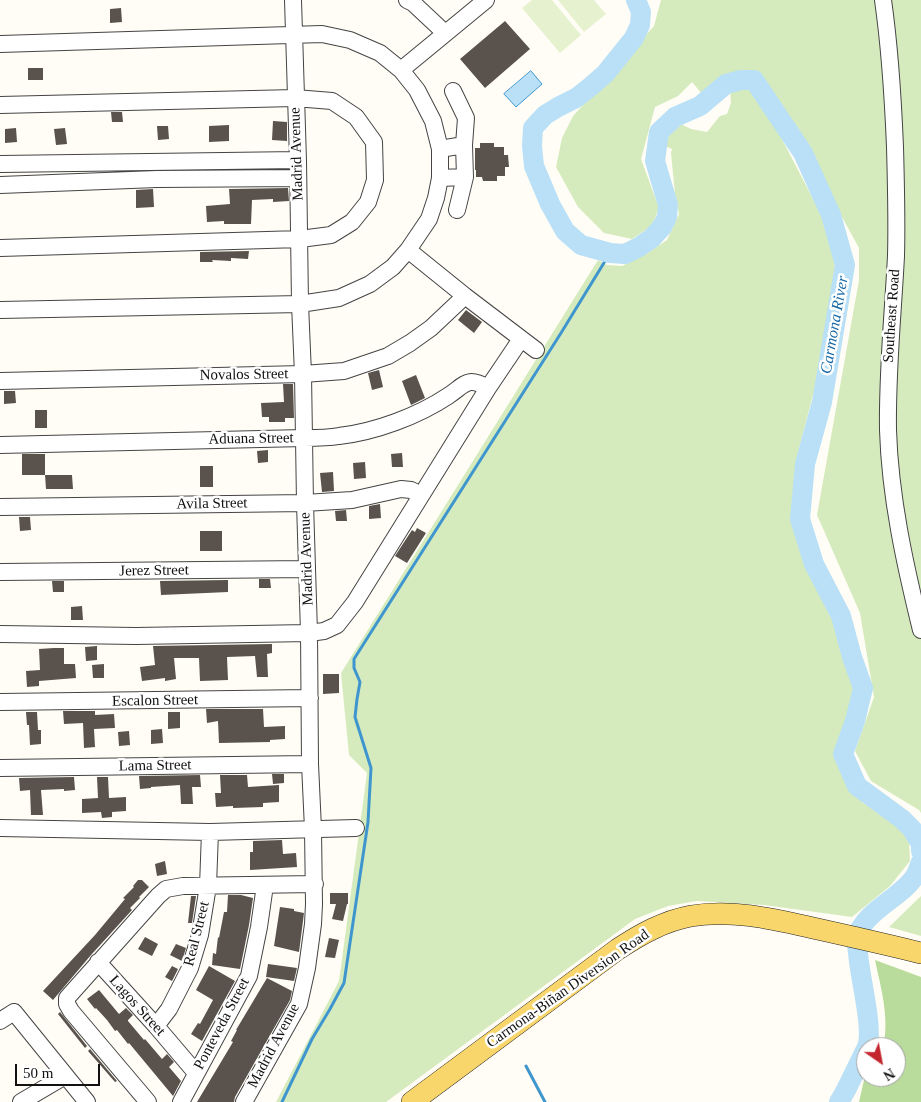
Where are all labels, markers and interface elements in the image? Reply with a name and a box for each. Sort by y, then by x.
street label: Madrid Avenue [286,107,308,201]
street label: Southeast Road [880,269,904,363]
water label: Carmona River [817,275,853,375]
street label: Novalos Street [199,365,289,385]
street label: Aduana Street [208,429,294,449]
street label: Avila Street [176,494,248,514]
street label: Madrid Avenue [296,512,318,606]
street label: Jerez Street [119,561,189,581]
street label: Escalon Street [112,691,198,711]
street label: Lama Street [118,756,192,776]
street label: Real Street [180,900,214,968]
street label: Carmona-Biñan Diversion Road [483,926,653,1052]
street label: Lagos Street [105,972,169,1040]
street label: Ponteveda Street [190,975,254,1073]
street label: Madrid Avenue [244,1001,304,1091]
north arrow [856,1037,906,1087]
scale bar [18,1054,102,1086]
text: 50 m [23,1065,53,1081]
text: N [881,1065,897,1083]

